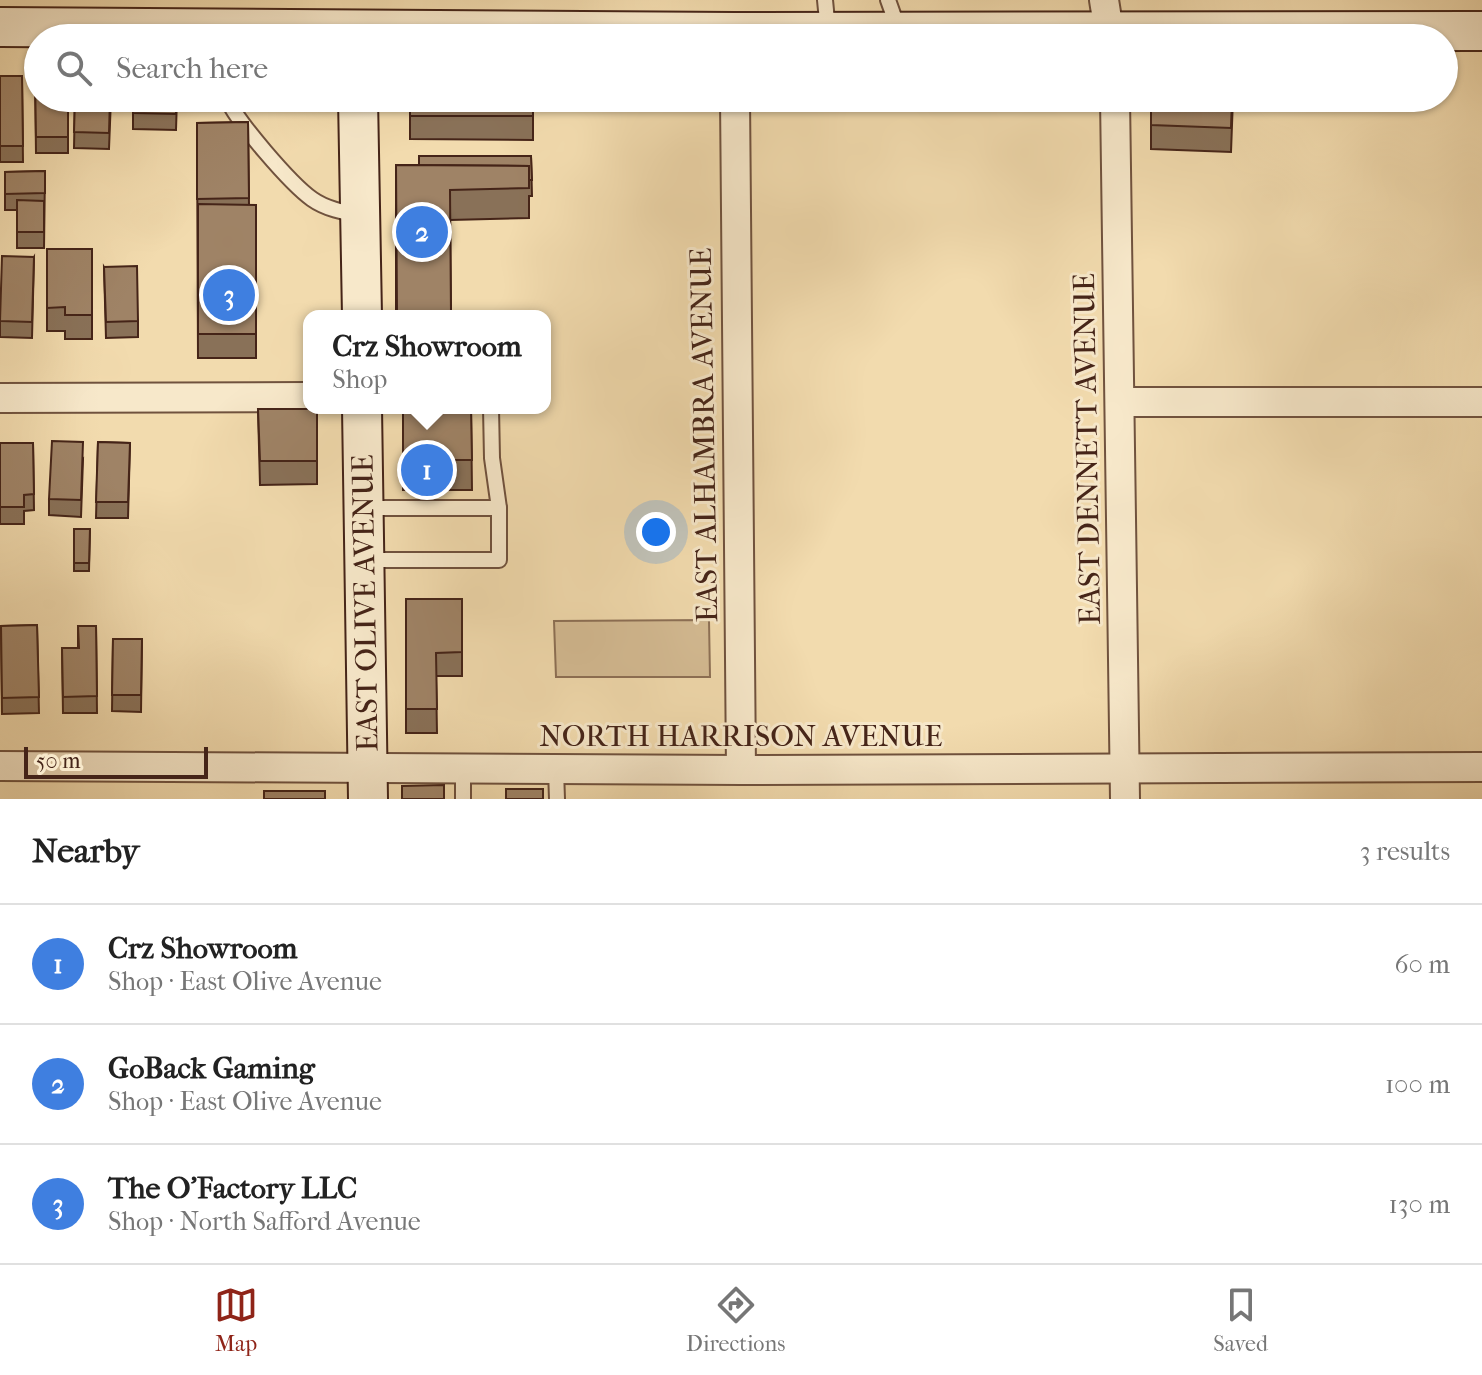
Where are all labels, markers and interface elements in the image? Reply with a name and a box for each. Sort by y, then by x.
search box [24,24,1458,112]
icon: search [52,46,96,90]
text: Search here [116,51,268,86]
pin: 2 [396,202,448,262]
street label: EAST ALHAMBRA AVENUE [684,247,725,623]
pin: 3 [203,265,255,325]
street label: EAST DENNETT AVENUE [1067,273,1108,625]
popup [303,310,551,414]
text: Crz Showroom [332,329,522,364]
text: Shop [332,364,387,395]
pin: 1 [401,440,453,500]
street label: EAST OLIVE AVENUE [345,454,386,752]
your location [636,512,676,552]
street label: NORTH HARRISON AVENUE [539,719,943,754]
scale bar [24,743,208,779]
text: 50 m [36,748,81,774]
text: Nearby [32,831,139,871]
text: 3 results [1360,836,1450,867]
text: Crz Showroom [108,931,298,966]
text: 1 [53,949,63,980]
text: 60 m [1394,949,1450,980]
text: Shop · East Olive Avenue [108,966,382,997]
text: GoBack Gaming [108,1051,315,1086]
text: 2 [51,1069,65,1100]
text: 100 m [1385,1069,1450,1100]
text: Shop · East Olive Avenue [108,1086,382,1117]
text: The O'Factory LLC [108,1171,357,1206]
text: 3 [53,1189,63,1220]
text: 130 m [1389,1189,1450,1220]
text: Shop · North Safford Avenue [108,1206,421,1237]
tab: Map [214,1283,258,1357]
tab: Directions [686,1283,785,1357]
tab: Saved [1213,1283,1268,1357]

